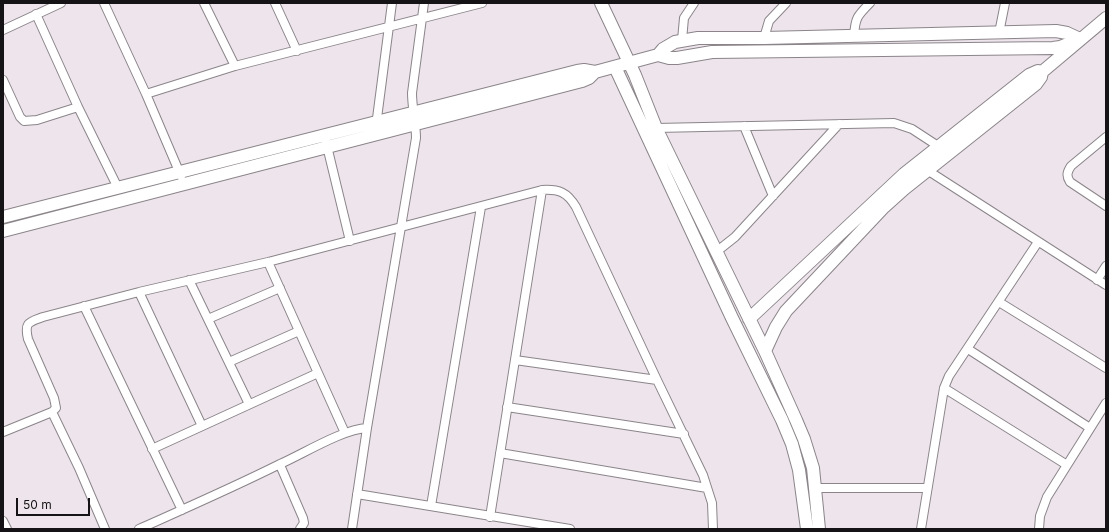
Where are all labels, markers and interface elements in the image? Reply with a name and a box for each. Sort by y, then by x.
scale bar [18,490,92,516]
text: 50 m [23,497,52,512]

